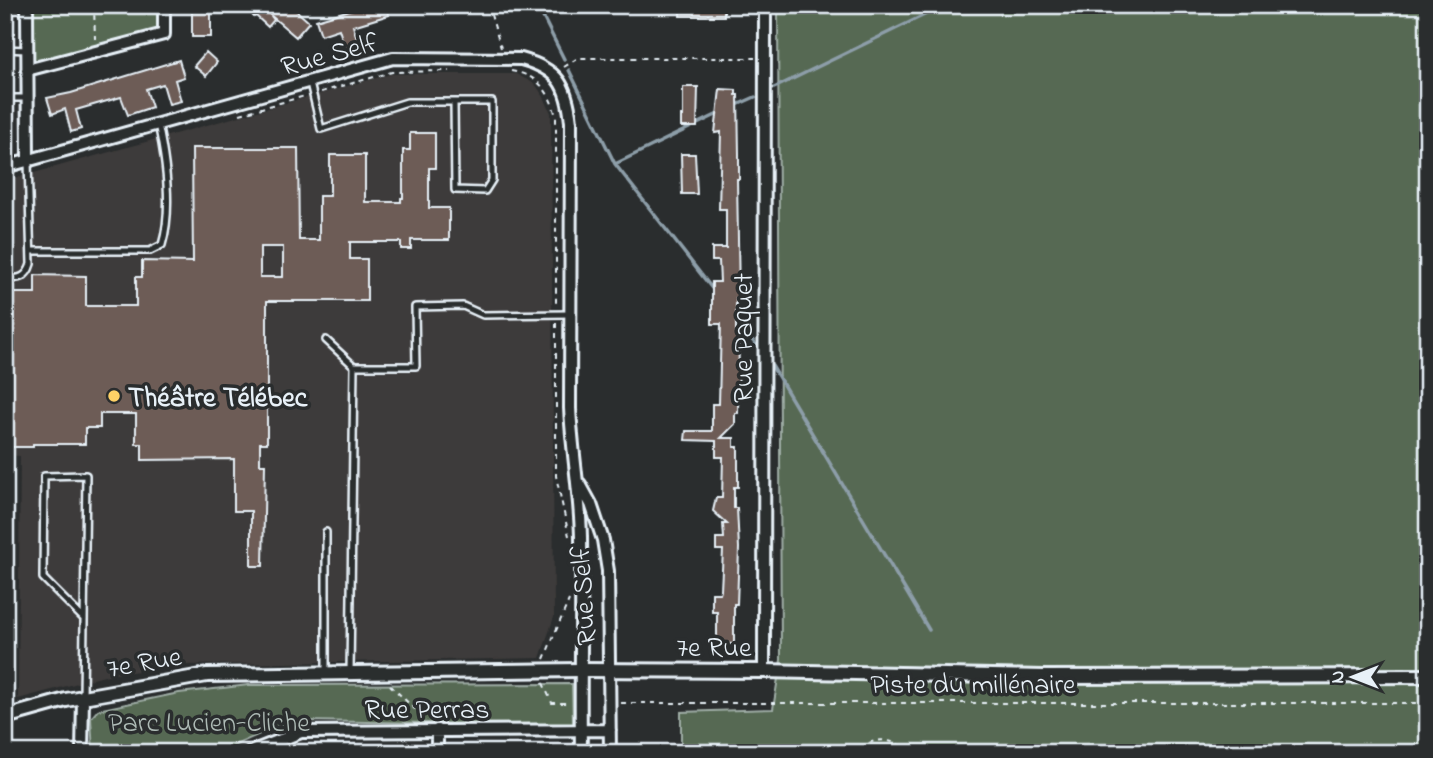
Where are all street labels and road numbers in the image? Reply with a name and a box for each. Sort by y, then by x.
street label: Rue Self [277,24,383,89]
street label: Rue Paquet [725,273,766,403]
street label: Rue Self [562,545,609,647]
street label: 7e Rue [676,629,752,670]
street label: 7e Rue [104,638,186,691]
street label: Piste du millénaire [870,666,1076,707]
street label: Rue Perras [365,691,489,732]

